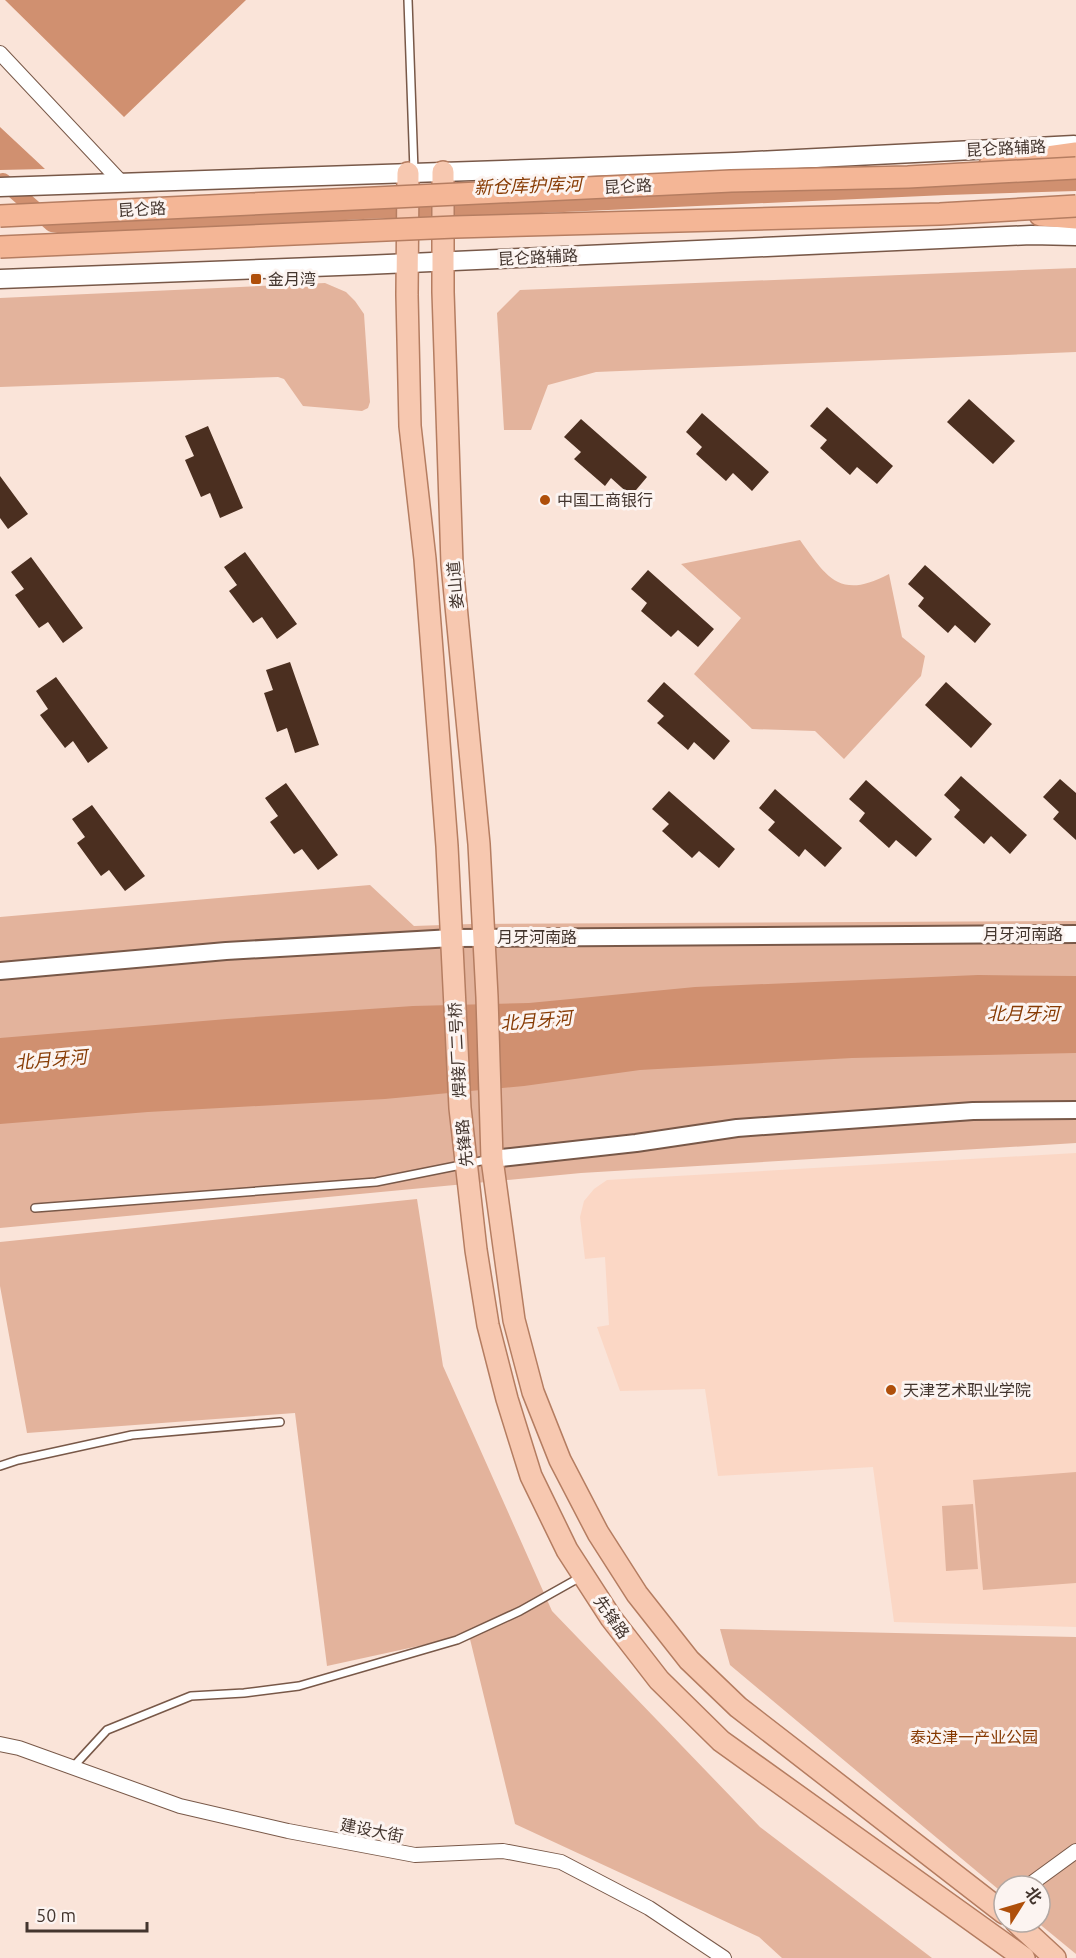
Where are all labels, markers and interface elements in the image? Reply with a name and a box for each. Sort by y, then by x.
street label: 昆仑路辅路 [966,137,1046,159]
water label: 新仓库护库河 [474,173,585,197]
street label: 昆仑路 [604,176,652,196]
street label: 昆仑路 [118,199,166,219]
street label: 昆仑路辅路 [498,246,578,268]
place label: 金月湾 [268,270,316,288]
marker: 金月湾 [249,272,263,286]
place label: 中国工商银行 [557,491,653,509]
marker: 中国工商银行 [538,493,552,507]
street label: 娄山道 [444,560,466,610]
street label: 月牙河南路 [983,925,1063,943]
street label: 月牙河南路 [497,928,577,946]
street label: 焊接厂二号桥 [445,1002,469,1098]
water label: 北月牙河 [987,1003,1062,1023]
water label: 北月牙河 [499,1007,576,1033]
water label: 北月牙河 [14,1046,91,1072]
street label: 先锋路 [453,1118,475,1168]
place label: 天津艺术职业学院 [903,1381,1031,1399]
marker: 天津艺术职业学院 [884,1383,898,1397]
street label: 先锋路 [591,1592,633,1642]
park label: 泰达津一产业公园 [910,1728,1038,1746]
street label: 建设大街 [339,1815,405,1845]
north arrow [992,1874,1052,1934]
text: 北 [1022,1883,1046,1907]
scale bar [27,1895,147,1933]
text: 50 m [36,1905,76,1925]

